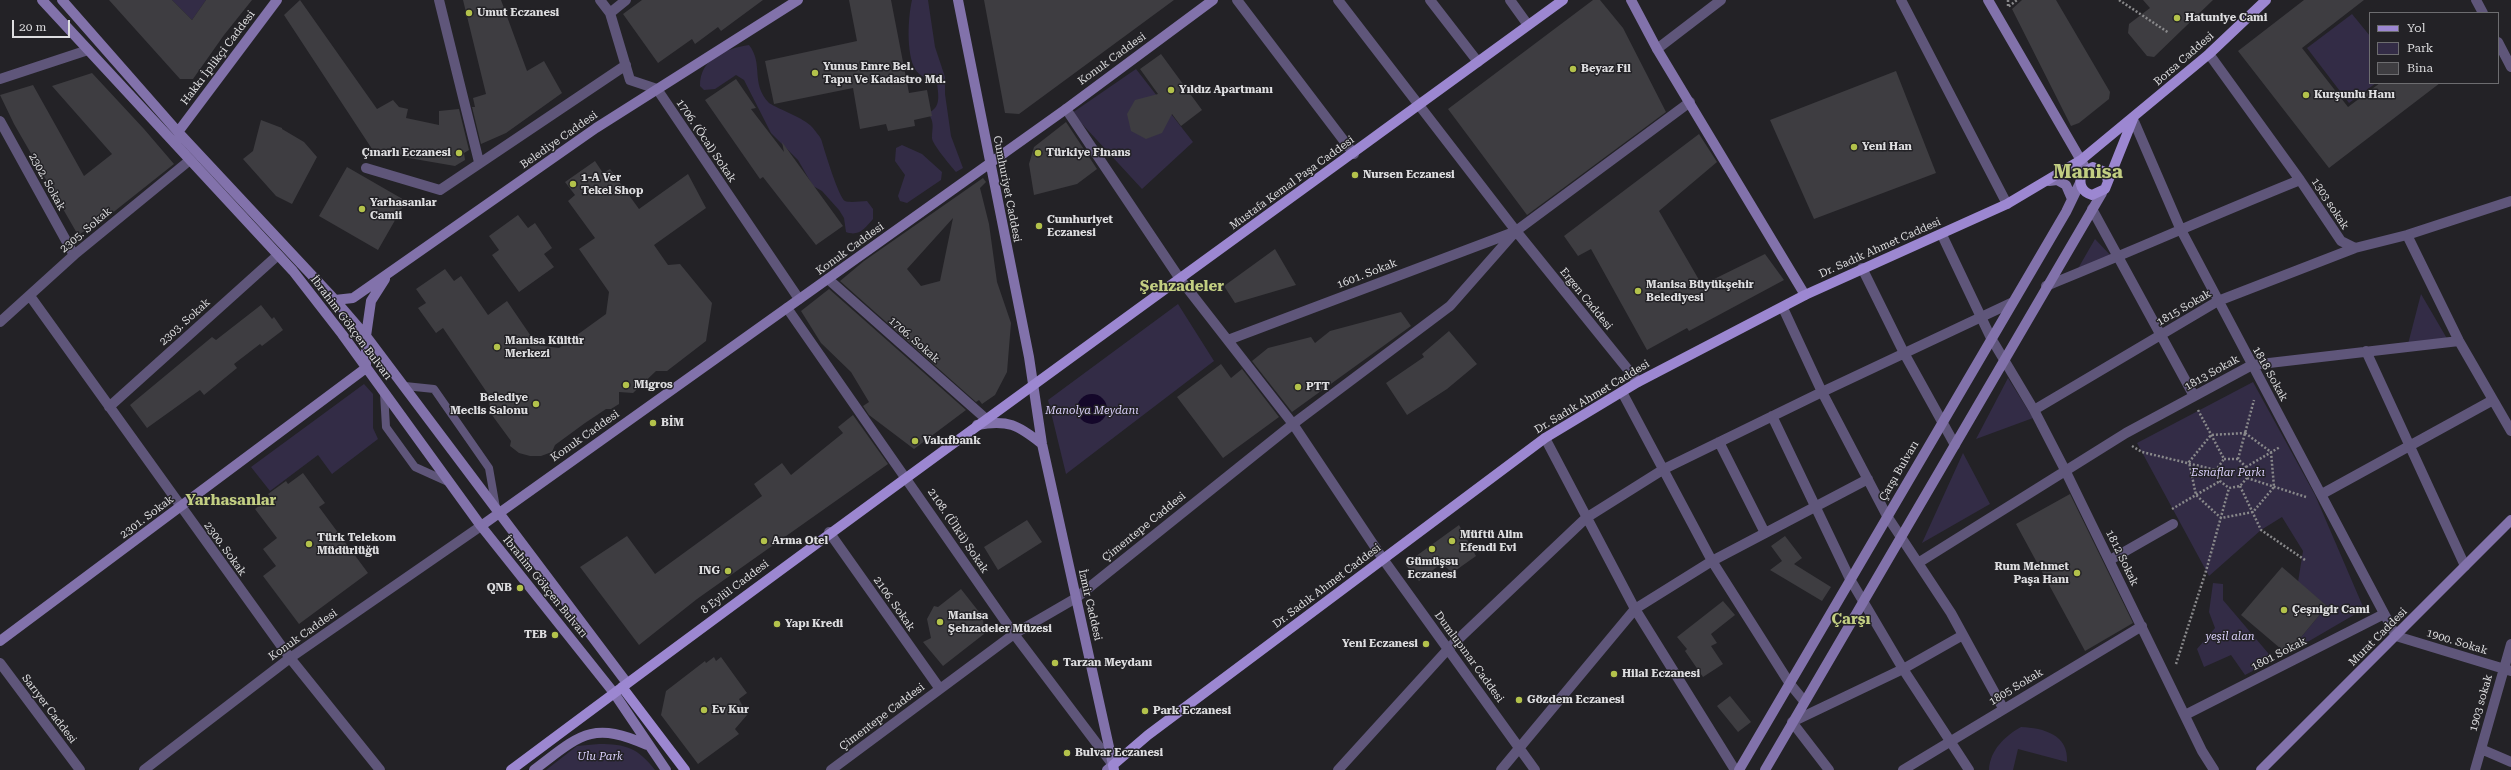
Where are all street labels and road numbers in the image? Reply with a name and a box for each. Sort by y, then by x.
street label: Hakkı İplikçi Caddesi [178,8,258,108]
street label: Borsa Caddesi [2151,29,2217,89]
street label: Konuk Caddesi [1075,30,1149,88]
street label: 1706. (Öcal) Sokak [673,97,739,185]
street label: Belediye Caddesi [518,108,600,172]
street label: Mustafa Kemal Paşa Caddesi [1227,133,1357,233]
street label: Cumhuriyet Caddesi [990,135,1024,243]
street label: 2302. Sokak [26,151,68,213]
street label: 1303 sokak [2308,176,2352,232]
street label: 2305. Sokak [57,205,115,255]
street label: Dr. Sadık Ahmet Caddesi [1817,215,1943,281]
street label: Konuk Caddesi [813,220,887,278]
street label: 1601. Sokak [1335,256,1399,292]
street label: Ergen Caddesi [1557,265,1615,333]
street label: İbrahim Gökçen Bulvarı [308,273,394,383]
street label: 1815 Sokak [2154,287,2214,329]
street label: 2303. Sokak [157,296,213,348]
street label: 1706. Sokak [886,314,942,366]
street label: 1818 Sokak [2250,344,2290,404]
street label: 1813 Sokak [2182,353,2242,393]
street label: Dr. Sadık Ahmet Caddesi [1532,357,1652,437]
street label: Konuk Caddesi [548,407,622,465]
street label: Çarşı Bulvarı [1876,438,1922,504]
street label: 2108. (Ülkü) Sokak [925,486,991,576]
street label: Çimentepe Caddesi [1100,489,1188,565]
street label: 2301. Sokak [118,493,176,541]
street label: 2300. Sokak [201,519,249,579]
street label: 1812 Sokak [2103,528,2141,588]
street label: İbrahim Gökçen Bulvarı [500,534,590,640]
street label: Dr. Sadık Ahmet Caddesi [1270,541,1384,631]
street label: 8 Eylül Caddesi [698,557,772,617]
street label: İzmir Caddesi [1075,568,1105,642]
street label: 2106. Sokak [870,574,918,634]
street label: Murat Caddesi [2346,605,2410,669]
street label: Konuk Caddesi [266,606,340,664]
street label: Dumlupınar Caddesi [1432,609,1506,705]
street label: 1900. Sokak [2425,626,2489,658]
street label: 1801 Sokak [2249,634,2309,674]
street label: 1805 Sokak [1987,666,2045,708]
street label: Sarıyer Caddesi [19,672,79,746]
street label: 1903 sokak [2467,673,2495,733]
street label: Çimentepe Caddesi [837,681,927,753]

